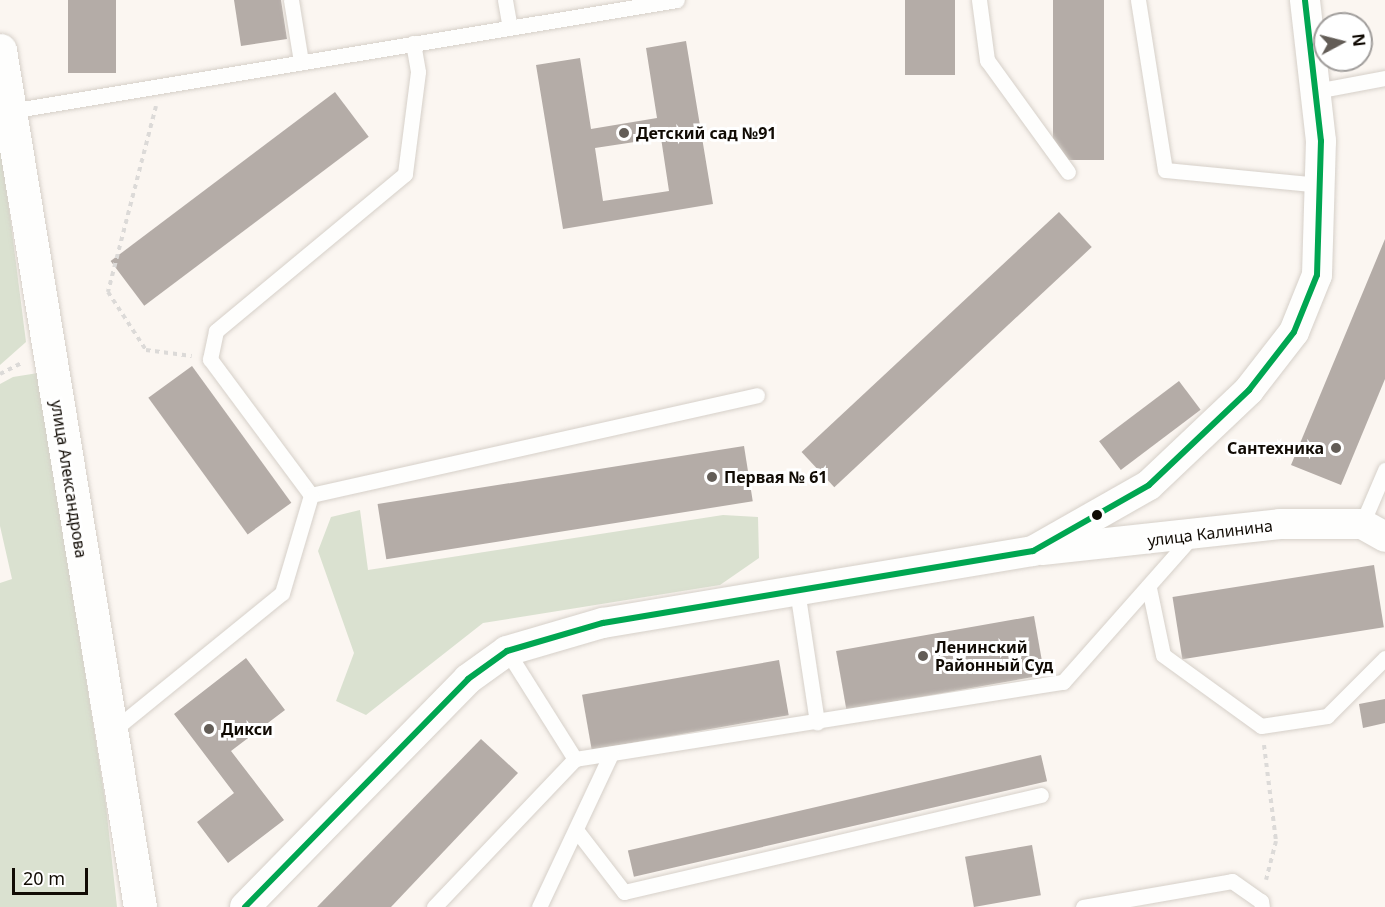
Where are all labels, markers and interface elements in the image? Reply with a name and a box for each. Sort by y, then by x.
north arrow [1313,12,1373,72]
text: N [1347,32,1371,48]
place label: Детский сад №91 [636,123,777,143]
marker: Детский сад №91 [617,126,631,140]
street label: улица Александрова [47,399,91,559]
place label: Сантехника [1227,438,1324,458]
marker: Сантехника [1329,441,1343,455]
place label: Первая № 61 [724,467,828,487]
marker: Первая № 61 [705,470,719,484]
unlabelled marker [1091,509,1103,521]
street label: улица Калинина [1146,516,1274,550]
place label: Ленинский Районный Суд [935,637,1053,675]
marker: Ленинский Районный Суд [916,649,930,663]
place label: Дикси [221,719,273,739]
marker: Дикси [202,722,216,736]
scale bar [15,856,92,894]
text: 20 m [23,866,65,890]

